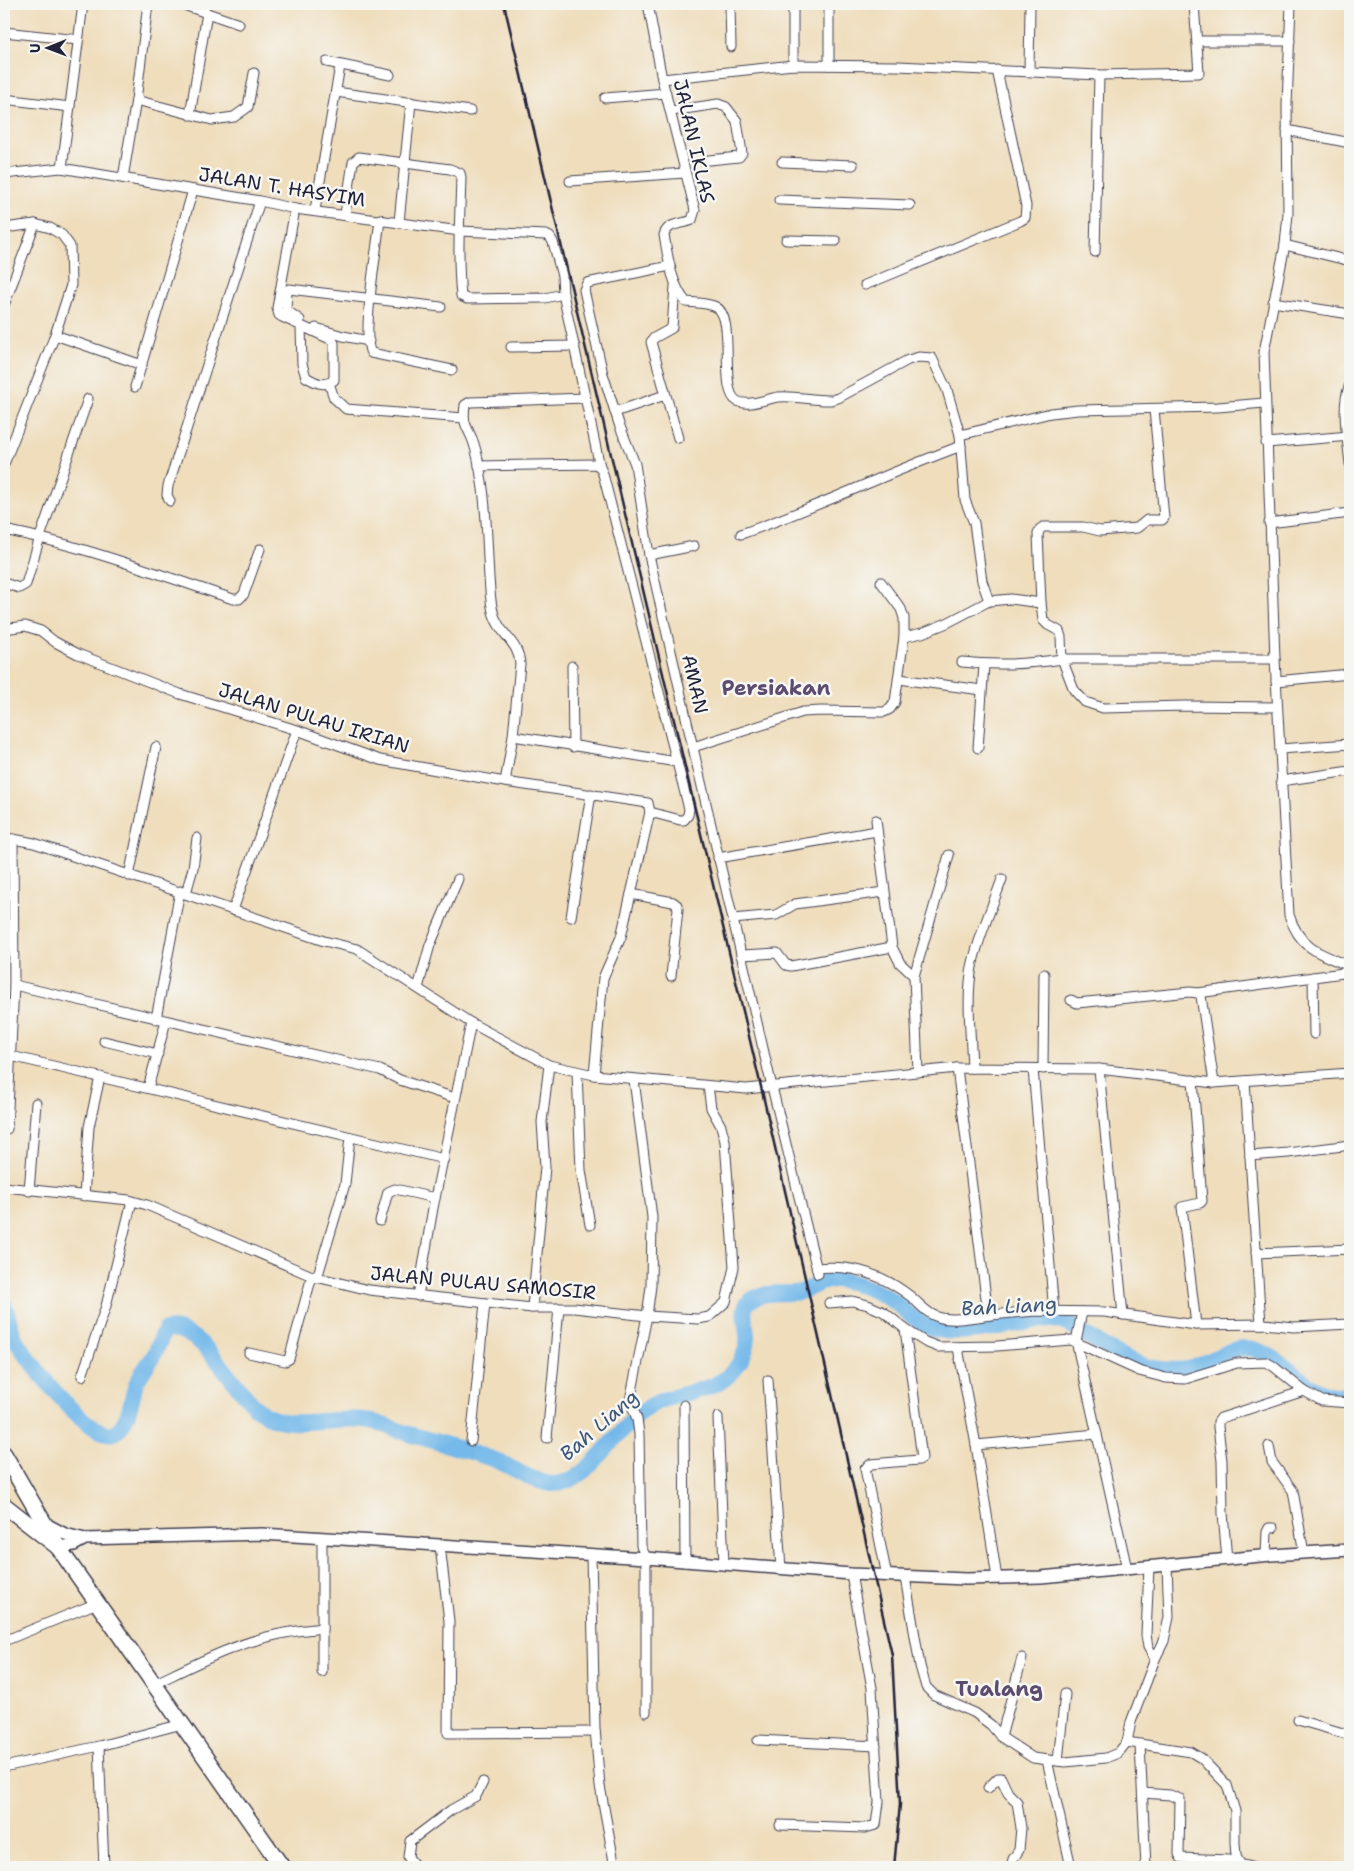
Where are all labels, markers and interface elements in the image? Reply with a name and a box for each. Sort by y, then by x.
north arrow [22,22,72,72]
text: U [26,43,44,53]
street label: JALAN IKLAS [668,77,720,205]
street label: JALAN T. HASYIM [197,161,367,213]
street label: AMAN [676,652,714,716]
district label: Persiakan [722,674,830,702]
street label: JALAN PULAU IRIAN [215,677,413,759]
street label: JALAN PULAU SAMOSIR [369,1261,597,1305]
water label: Bah Liang [960,1290,1058,1322]
water label: Bah Liang [554,1384,644,1466]
district label: Tualang [955,1675,1043,1703]

